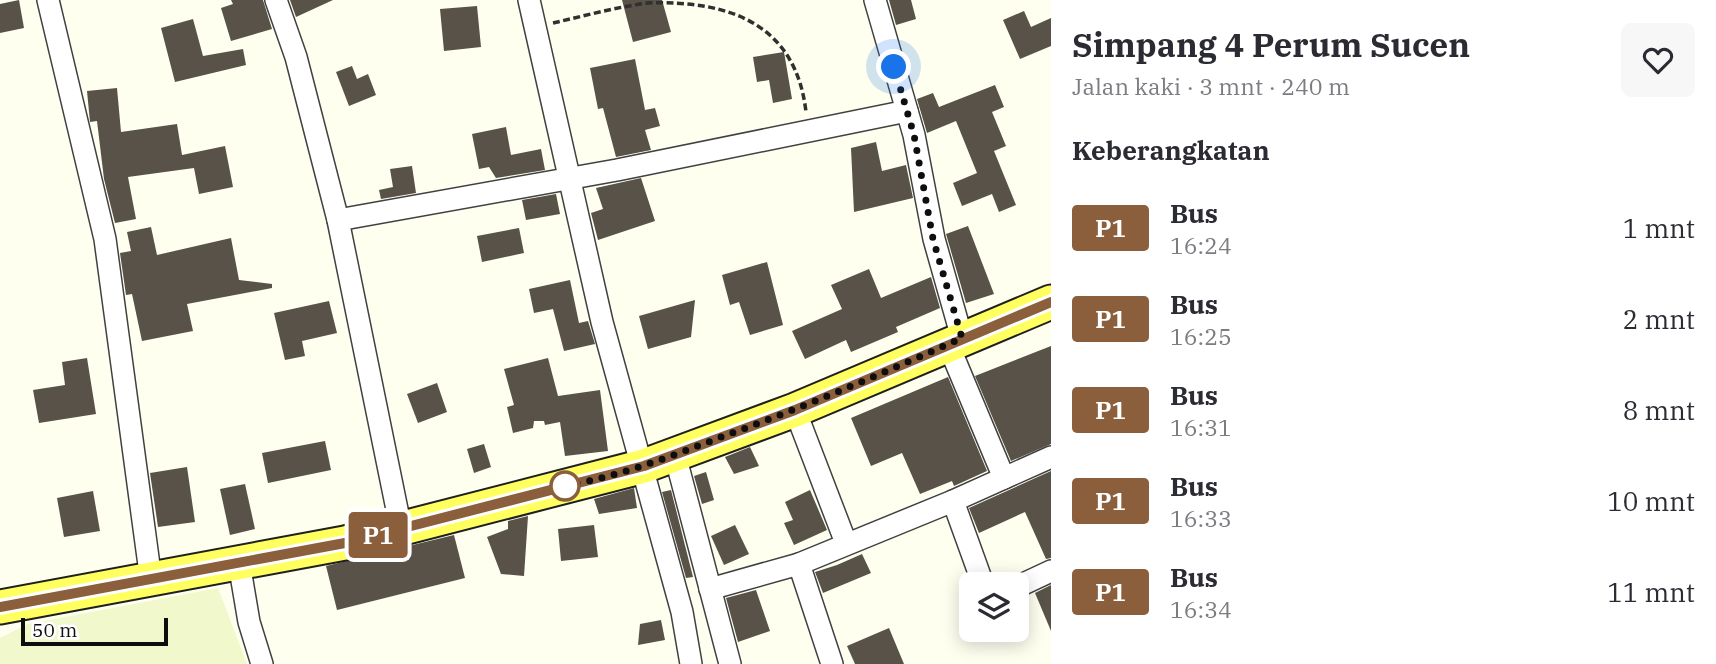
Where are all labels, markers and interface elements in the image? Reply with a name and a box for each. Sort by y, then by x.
text: Simpang 4 Perum Sucen [1072,23,1470,66]
button: heart [1621,23,1695,97]
your location [876,49,911,84]
text: Jalan kaki · 3 mnt · 240 m [1072,71,1350,101]
text: Keberangkatan [1072,133,1270,167]
text: Bus [1170,196,1218,230]
text: 1 mnt [1623,211,1695,245]
text: P1 [1095,212,1126,244]
text: 16:24 [1170,230,1232,260]
text: Bus [1170,287,1218,321]
text: 2 mnt [1623,302,1695,336]
text: P1 [1095,303,1126,335]
text: 16:25 [1170,321,1232,351]
text: Bus [1170,378,1218,412]
text: 8 mnt [1623,393,1695,427]
text: P1 [1095,394,1126,426]
text: 16:31 [1170,412,1232,442]
text: Bus [1170,469,1218,503]
unlabelled marker [550,471,580,501]
text: 10 mnt [1607,484,1695,518]
text: P1 [1095,485,1126,517]
text: 16:33 [1170,503,1232,533]
line badge: P1 [346,512,410,558]
text: P1 [363,519,393,551]
text: Bus [1170,560,1218,594]
map controls [959,572,1029,642]
button: layers [959,572,1029,642]
text: 11 mnt [1607,575,1695,609]
text: P1 [1095,576,1126,608]
text: 16:34 [1170,594,1232,624]
scale bar [21,615,168,647]
text: 50 m [32,618,77,642]

